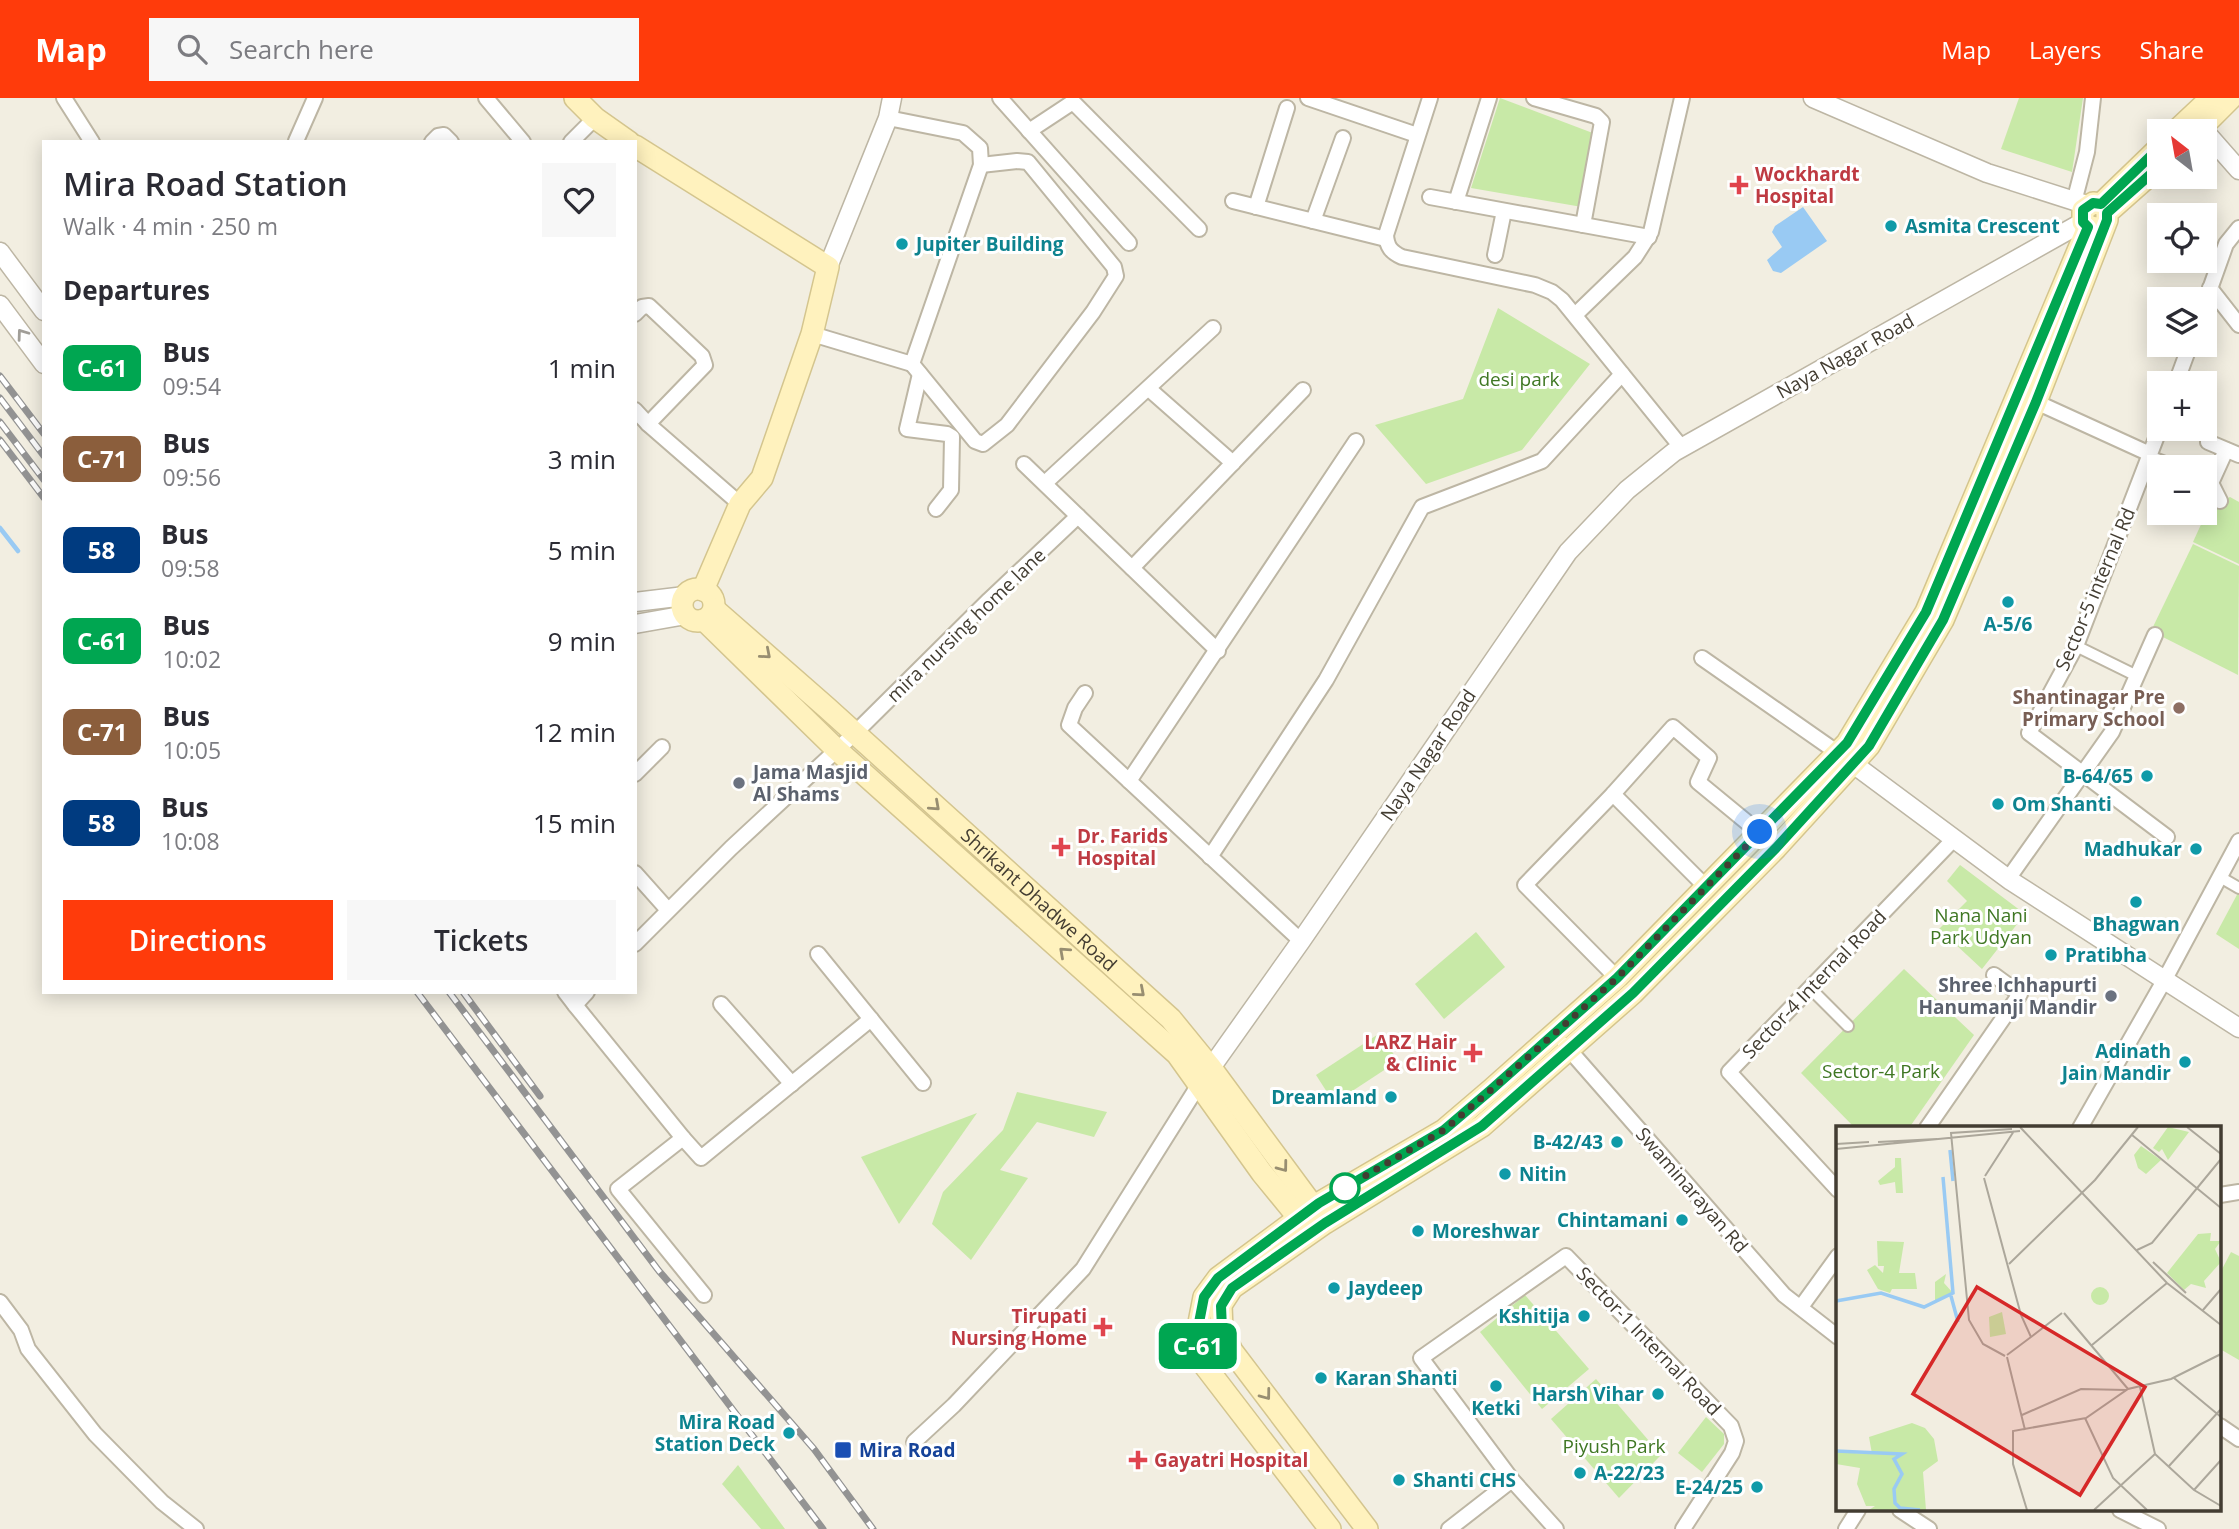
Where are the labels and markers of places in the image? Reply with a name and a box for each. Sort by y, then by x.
place label: Wockhardt Hospital [1755,161,1860,209]
marker: Wockhardt Hospital [1729,175,1749,195]
place label: Asmita Crescent [1905,213,2060,239]
marker: Asmita Crescent [1883,218,1899,234]
place label: Jupiter Building [914,231,1064,257]
marker: Jupiter Building [894,236,910,252]
marker: A-5/6 [2000,594,2016,610]
place label: A-5/6 [1984,611,2033,637]
place label: Shantinagar Pre Primary School [2013,684,2165,732]
marker: Shantinagar Pre Primary School [2171,700,2187,716]
place label: Jama Masjid Al Shams [751,759,868,807]
place label: B-64/65 [2063,763,2133,789]
marker: B-64/65 [2139,768,2155,784]
marker: Jama Masjid Al Shams [731,775,747,791]
place label: Om Shanti [2012,791,2112,817]
marker: Om Shanti [1990,796,2006,812]
place label: Dr. Farids Hospital [1077,823,1168,871]
place label: Madhukar [2084,836,2182,862]
marker: Dr. Farids Hospital [1051,837,1071,857]
marker: Madhukar [2188,841,2204,857]
marker: Bhagwan [2128,894,2144,910]
place label: Bhagwan [2092,911,2180,937]
place label: Pratibha [2065,942,2147,968]
marker: Pratibha [2043,947,2059,963]
place label: Shree Ichhapurti Hanumanji Mandir [1919,972,2097,1020]
marker: Shree Ichhapurti Hanumanji Mandir [2103,988,2119,1004]
place label: LARZ Hair & Clinic [1364,1029,1457,1077]
place label: Adinath Jain Mandir [2060,1038,2171,1086]
marker: LARZ Hair & Clinic [1463,1043,1483,1063]
marker: Adinath Jain Mandir [2177,1054,2193,1070]
place label: Dreamland [1271,1084,1377,1110]
marker: Dreamland [1383,1089,1399,1105]
place label: B-42/43 [1533,1129,1603,1155]
marker: B-42/43 [1609,1134,1625,1150]
place label: Nitin [1519,1161,1567,1187]
marker: Nitin [1497,1166,1513,1182]
unlabelled marker [1330,1173,1360,1203]
place label: Chintamani [1557,1207,1668,1233]
marker: Chintamani [1674,1212,1690,1228]
place label: Moreshwar [1432,1218,1540,1244]
marker: Moreshwar [1410,1223,1426,1239]
place label: Jaydeep [1346,1275,1423,1301]
marker: Jaydeep [1326,1280,1342,1296]
place label: Tirupati Nursing Home [951,1303,1087,1351]
place label: Kshitija [1498,1303,1570,1329]
marker: Kshitija [1576,1308,1592,1324]
marker: Tirupati Nursing Home [1093,1317,1113,1337]
place label: Karan Shanti [1335,1365,1458,1391]
marker: Karan Shanti [1313,1370,1329,1386]
marker: Ketki [1488,1378,1504,1394]
place label: Harsh Vihar [1532,1381,1644,1407]
marker: Harsh Vihar [1650,1386,1666,1402]
place label: Ketki [1471,1395,1521,1421]
place label: Mira Road Station Deck [655,1409,775,1457]
marker: Mira Road Station Deck [781,1425,797,1441]
place label: Mira Road [859,1437,956,1463]
marker: Mira Road [833,1440,853,1460]
place label: Gayatri Hospital [1154,1447,1308,1473]
marker: Gayatri Hospital [1128,1450,1148,1470]
place label: A-22/23 [1594,1460,1665,1486]
marker: A-22/23 [1572,1465,1588,1481]
place label: Shanti CHS [1413,1467,1516,1493]
marker: Shanti CHS [1391,1472,1407,1488]
place label: E-24/25 [1675,1474,1743,1500]
marker: E-24/25 [1749,1479,1765,1495]

